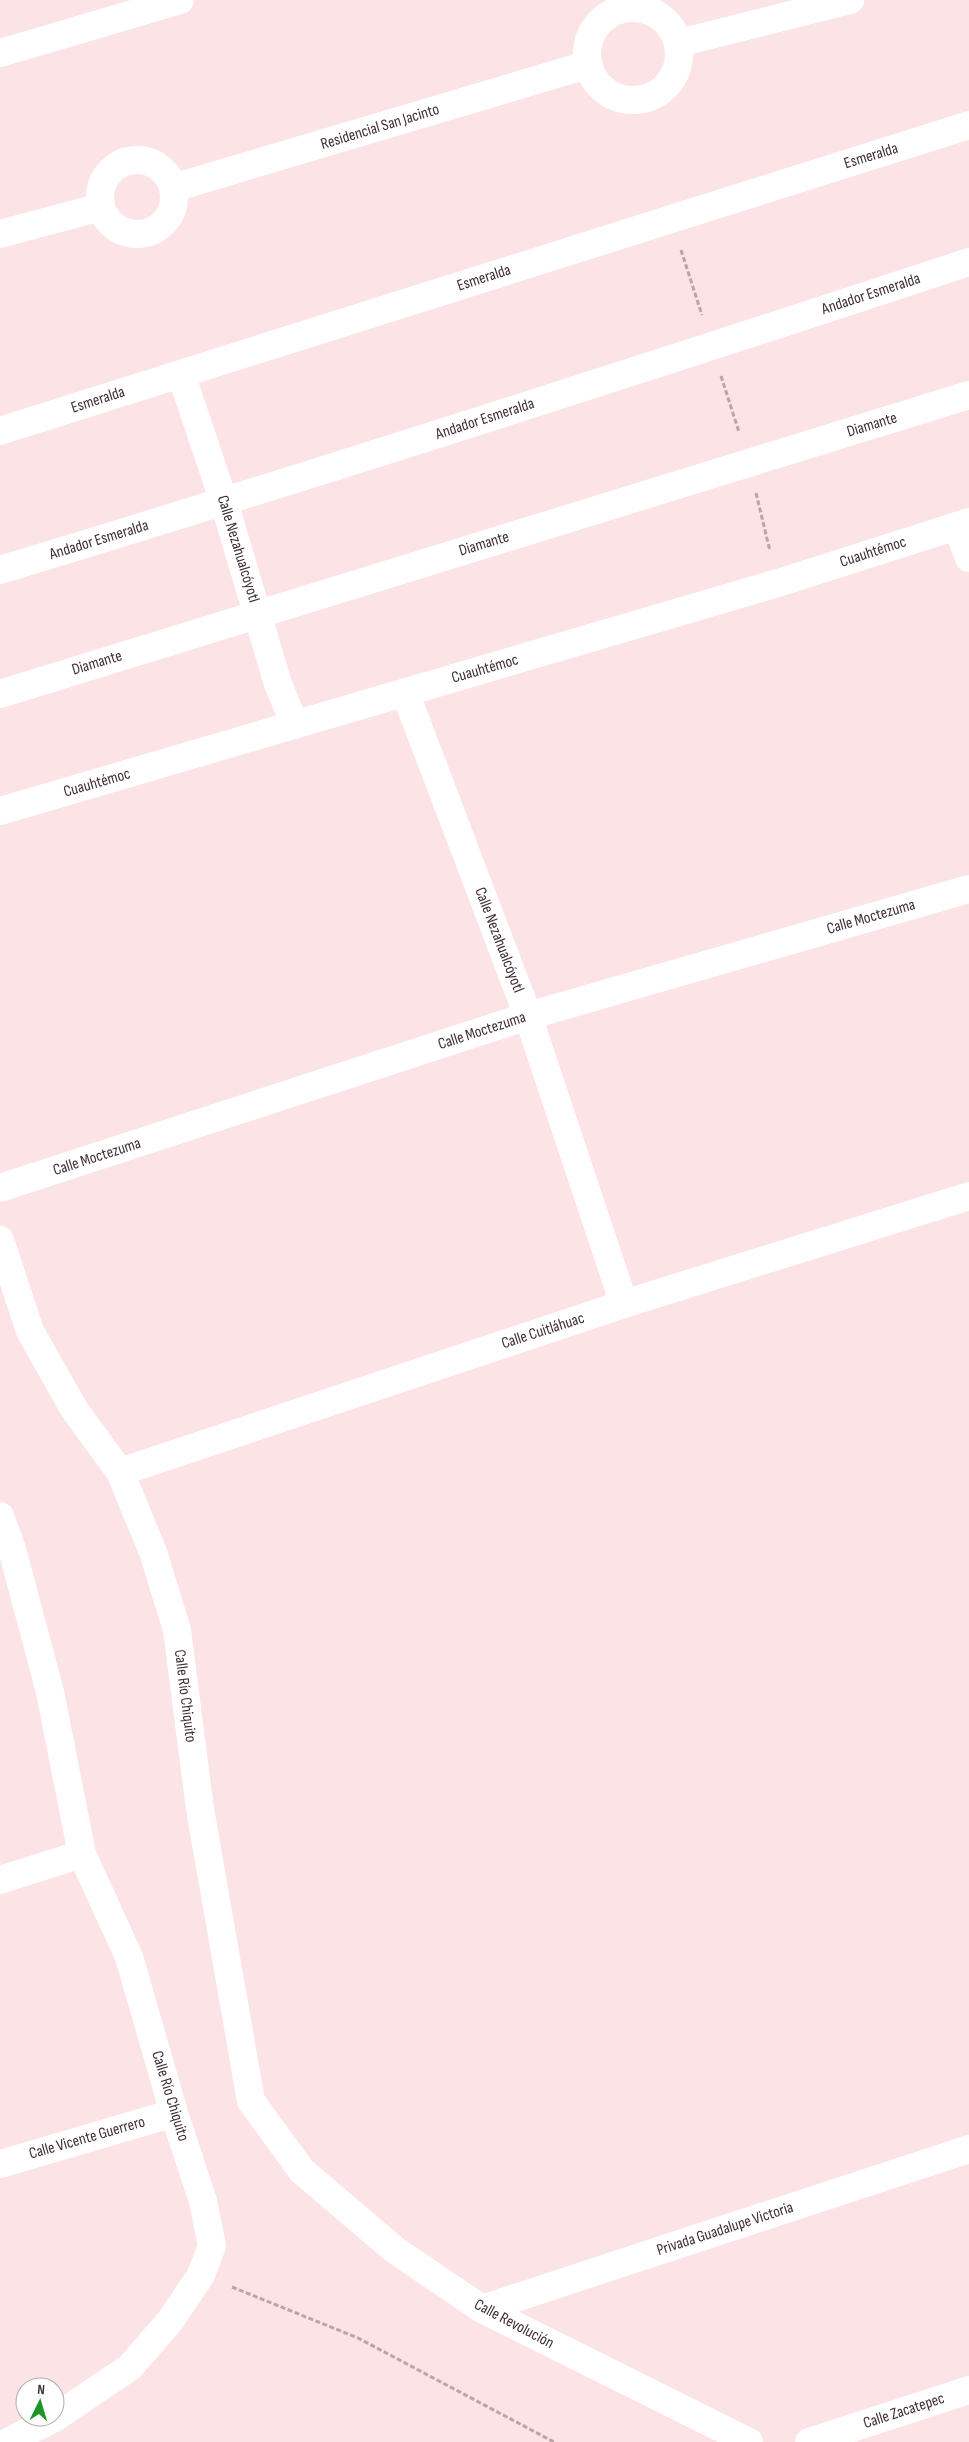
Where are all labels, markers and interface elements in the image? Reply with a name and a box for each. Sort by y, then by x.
street label: Residencial San Jacinto [318,100,442,154]
street label: Esmeralda [842,139,900,173]
street label: Esmeralda [455,260,513,296]
street label: Andador Esmeralda [818,269,923,319]
street label: Esmeralda [69,382,127,418]
street label: Andador Esmeralda [432,394,537,444]
street label: Diamante [845,408,899,442]
street label: Calle Nezahualcóyotl [213,493,263,605]
street label: Andador Esmeralda [46,516,151,564]
street label: Diamante [457,527,511,561]
street label: Cuauhtémoc [837,532,909,572]
street label: Diamante [70,646,124,680]
street label: Cuauhtémoc [449,650,521,688]
street label: Cuauhtémoc [61,764,133,802]
street label: Calle Nezahualcóyotl [470,885,528,995]
street label: Calle Moctezuma [825,895,917,939]
street label: Calle Moctezuma [436,1008,528,1054]
street label: Calle Moctezuma [51,1134,143,1180]
street label: Calle Cuitláhuac [499,1309,587,1353]
street label: Calle Río Chiquito [170,1648,200,1744]
street label: Calle Río Chiquito [147,2049,193,2143]
street label: Calle Vicente Guerrero [27,2112,147,2164]
street label: Privada Guadalupe Victoria [654,2198,796,2260]
street label: Calle Revolución [471,2295,557,2353]
north arrow [15,2377,65,2427]
text: N [37,2381,46,2398]
street label: Calle Zacatepec [861,2389,947,2433]

